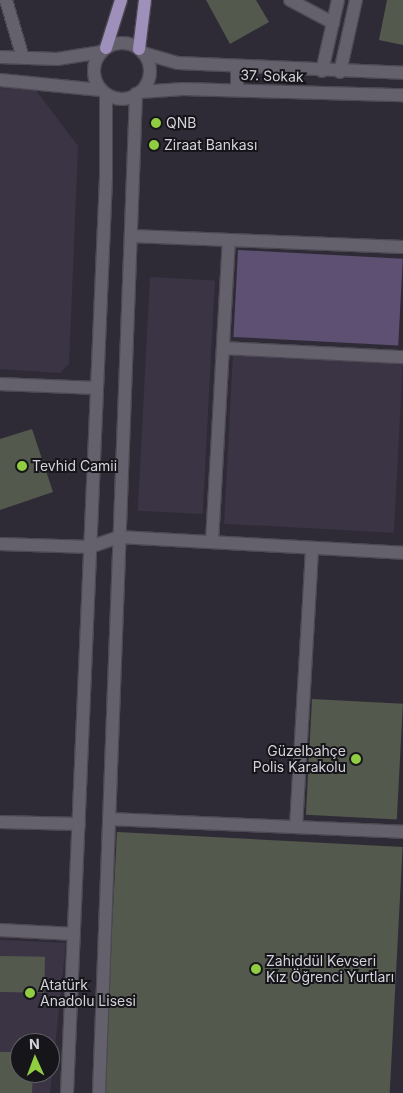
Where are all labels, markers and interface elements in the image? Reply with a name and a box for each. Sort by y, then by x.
street label: 37. Sokak [240,66,304,86]
place label: QNB [166,115,196,131]
marker: QNB [150,117,162,129]
place label: Ziraat Bankası [164,137,257,153]
marker: Ziraat Bankası [148,139,160,151]
place label: Tevhid Camii [32,458,117,474]
marker: Tevhid Camii [16,460,28,472]
place label: Güzelbahçe Polis Karakolu [253,743,346,776]
marker: Güzelbahçe Polis Karakolu [350,753,362,765]
place label: Zahiddül Kevseri Kız Öğrenci Yurtları [266,953,394,986]
marker: Zahiddül Kevseri Kız Öğrenci Yurtları [250,963,262,975]
place label: Atatürk Anadolu Lisesi [40,977,136,1010]
marker: Atatürk Anadolu Lisesi [24,987,36,999]
north arrow [10,1033,60,1083]
text: N [29,1035,40,1052]

